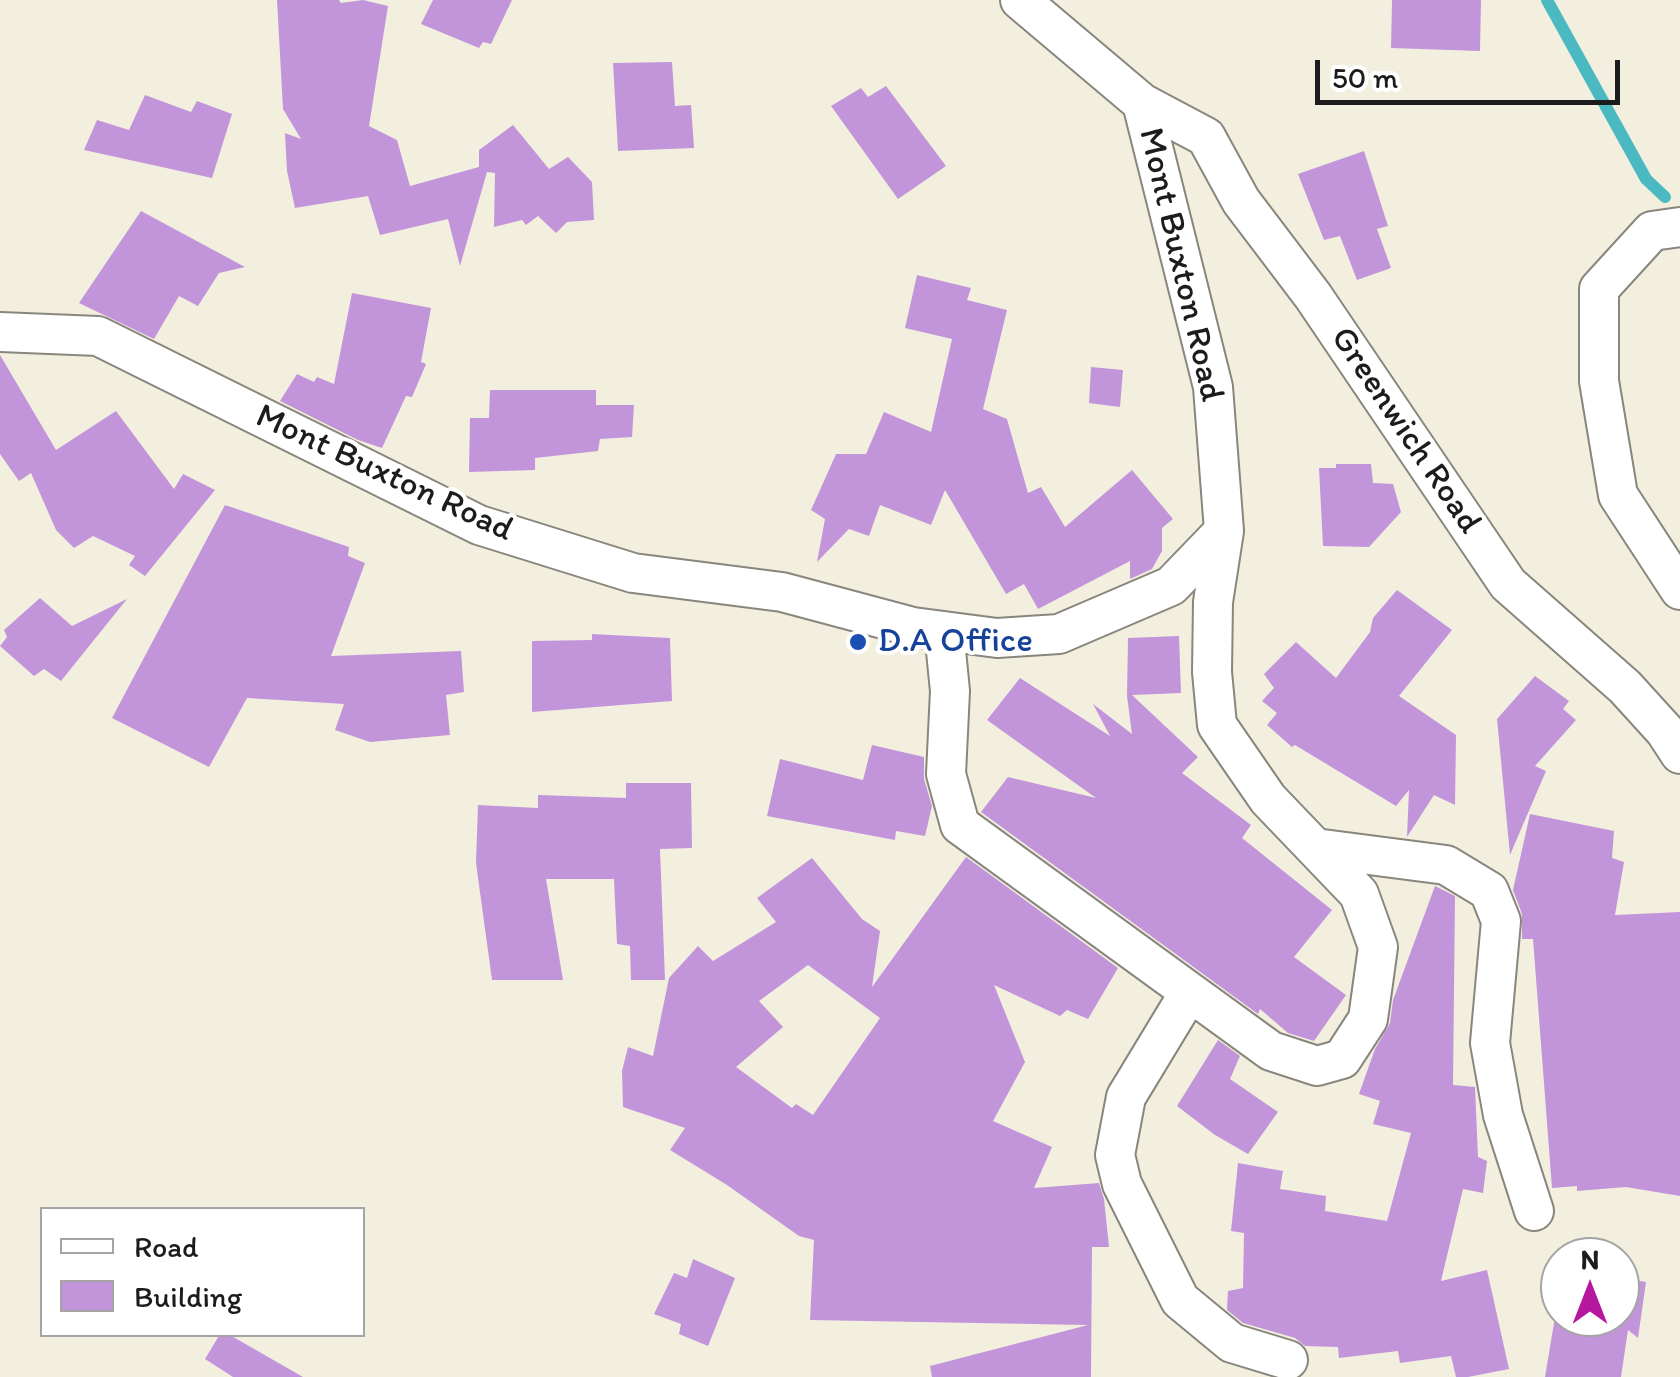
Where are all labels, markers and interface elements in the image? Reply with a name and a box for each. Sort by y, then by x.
scale bar [1320,40,1625,102]
text: 50 m [1332,59,1398,96]
street label: Mont Buxton Road [1128,124,1232,406]
street label: Greenwich Road [1320,320,1490,542]
street label: Mont Buxton Road [248,396,520,552]
place label: D.A Office [878,621,1033,663]
marker: D.A Office [847,631,869,653]
legend [40,1207,365,1337]
text: Road [134,1228,199,1265]
north arrow [1540,1237,1640,1337]
text: N [1581,1242,1599,1276]
text: Building [134,1278,242,1315]

